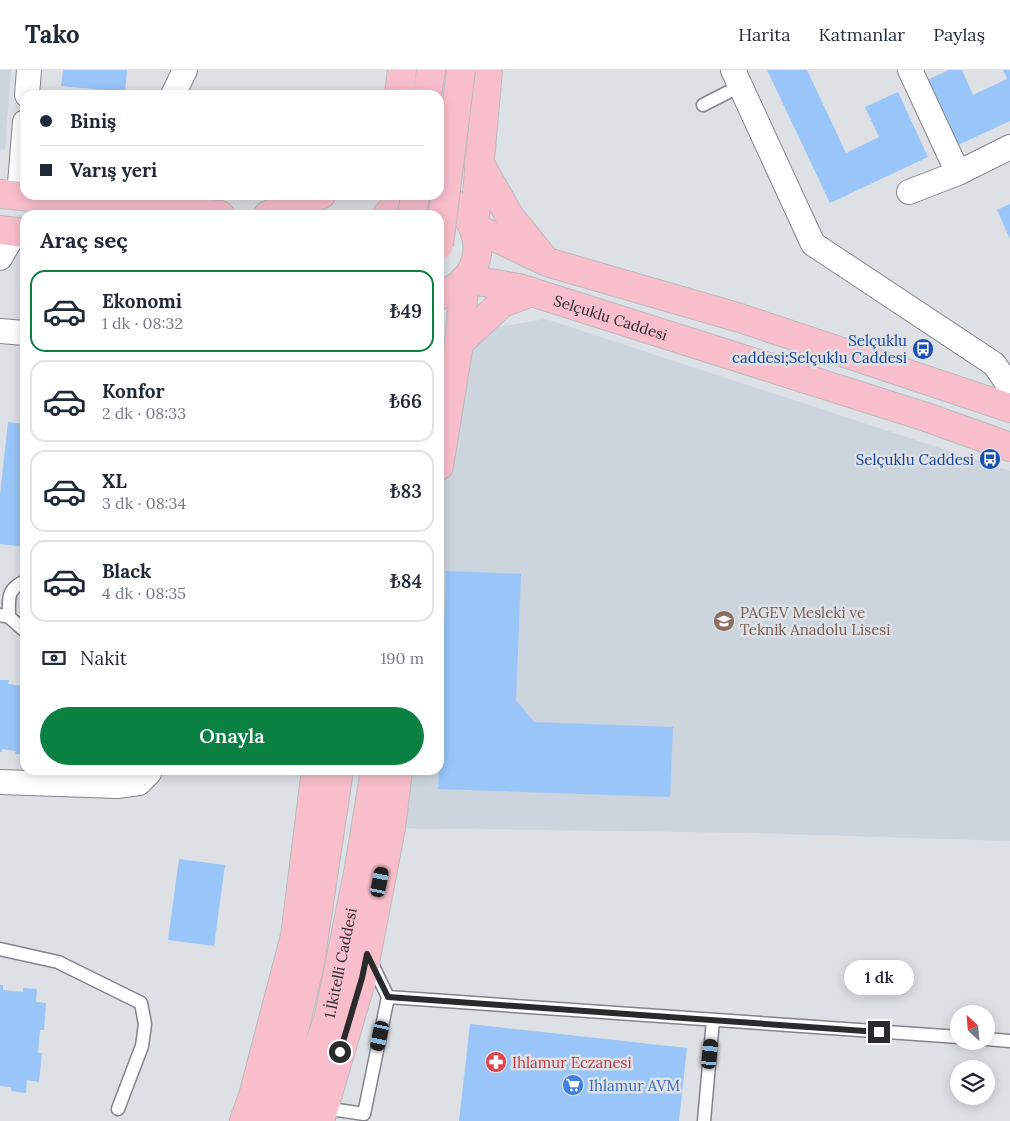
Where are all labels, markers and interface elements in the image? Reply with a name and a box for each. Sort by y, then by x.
text: Tako [25,19,80,50]
text: Harita [738,23,790,46]
text: Katmanlar [818,23,905,46]
text: Paylaş [933,23,985,46]
text: Biniş [70,109,116,133]
text: Varış yeri [70,158,157,182]
text: Araç seç [40,226,128,254]
icon: car [42,289,87,334]
text: Ekonomi [102,289,182,313]
street label: Selçuklu Caddesi [551,290,670,344]
text: ₺49 [390,299,422,323]
text: 1 dk · 08:32 [102,313,183,333]
place label: Selçuklu caddesi;Selçuklu Caddesi [732,331,907,367]
bus stop icon: Selçuklu caddesi;Selçuklu Caddesi [911,337,935,361]
icon: car [42,379,87,424]
text: Konfor [102,379,165,403]
text: ₺66 [389,389,422,413]
text: 2 dk · 08:33 [102,403,186,423]
bus stop icon: Selçuklu Caddesi [978,447,1002,471]
place label: Selçuklu Caddesi [856,450,974,469]
icon: car [42,469,87,514]
text: XL [102,469,127,493]
text: ₺83 [390,479,422,503]
text: 3 dk · 08:34 [102,493,186,513]
icon: car [42,559,87,604]
text: Black [102,559,151,583]
text: ₺84 [390,569,422,593]
text: 4 dk · 08:35 [102,583,186,603]
place label: PAGEV Mesleki ve Teknik Anadolu Lisesi [740,603,890,639]
school or university icon: PAGEV Mesleki ve Teknik Anadolu Lisesi [712,609,736,633]
icon: cash [40,644,68,672]
text: Nakit [80,646,127,670]
text: 190 m [380,648,424,668]
button: Onayla [40,707,424,765]
car [369,866,390,898]
street label: 1.İkitelli Caddesi [319,906,360,1020]
callout: 1 dk [844,960,914,994]
text: 1 dk [864,967,894,987]
north arrow [950,1005,995,1050]
map controls [950,1005,995,1105]
car [369,1020,390,1052]
route end [868,1021,890,1043]
car [700,1038,719,1070]
route start [329,1041,351,1063]
pharmacy icon: Ihlamur Eczanesi [484,1050,508,1074]
place label: Ihlamur Eczanesi [512,1053,632,1072]
button: layers [950,1060,995,1105]
supermarket icon: Ihlamur AVM [561,1073,585,1097]
place label: Ihlamur AVM [589,1076,680,1095]

